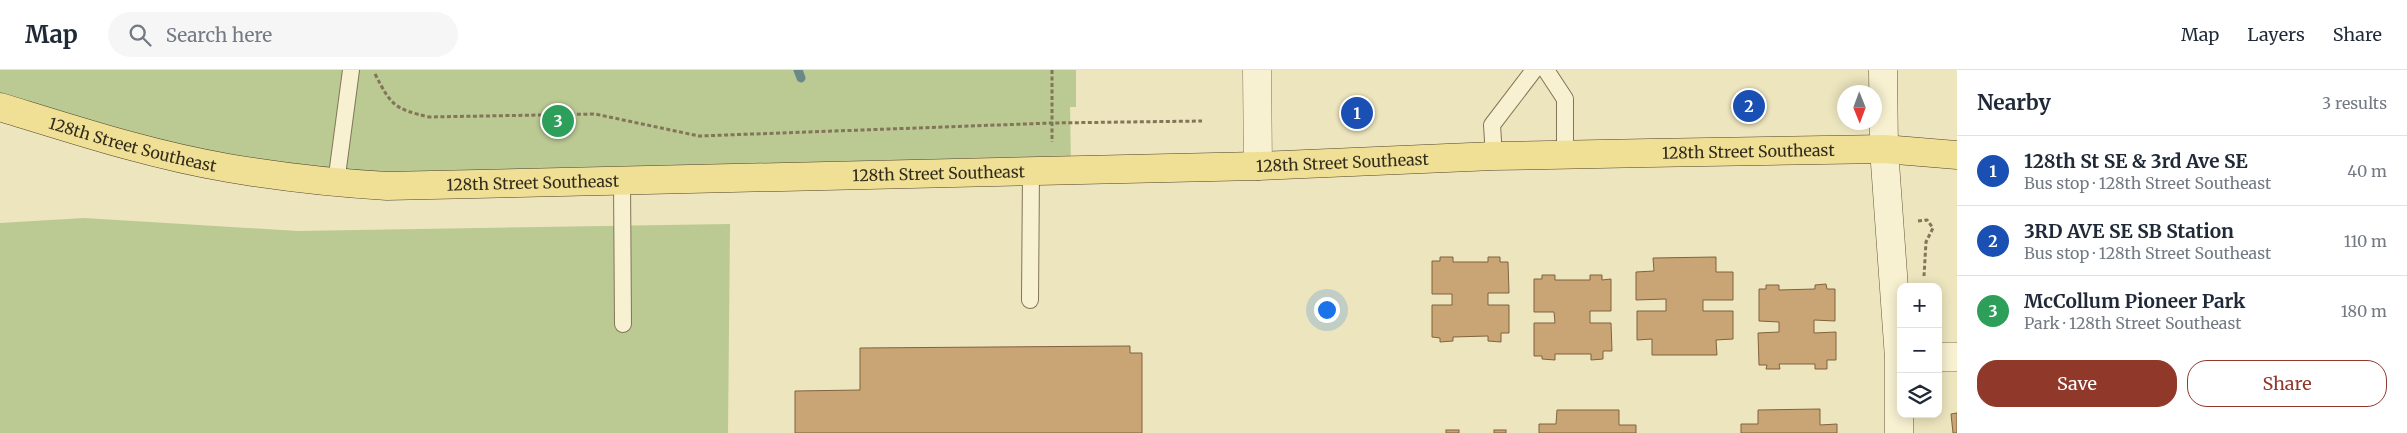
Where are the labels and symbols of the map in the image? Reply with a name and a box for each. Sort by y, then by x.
north arrow [1837,85,1882,130]
pin: 2 [1733,87,1765,125]
pin: 1 [1341,94,1373,132]
pin: 3 [542,102,574,140]
street label: 128th Street Southeast [46,113,219,176]
street label: 128th Street Southeast [1662,140,1835,163]
street label: 128th Street Southeast [1256,149,1430,176]
street label: 128th Street Southeast [852,161,1026,185]
street label: 128th Street Southeast [446,171,620,195]
your location [1314,297,1340,323]

